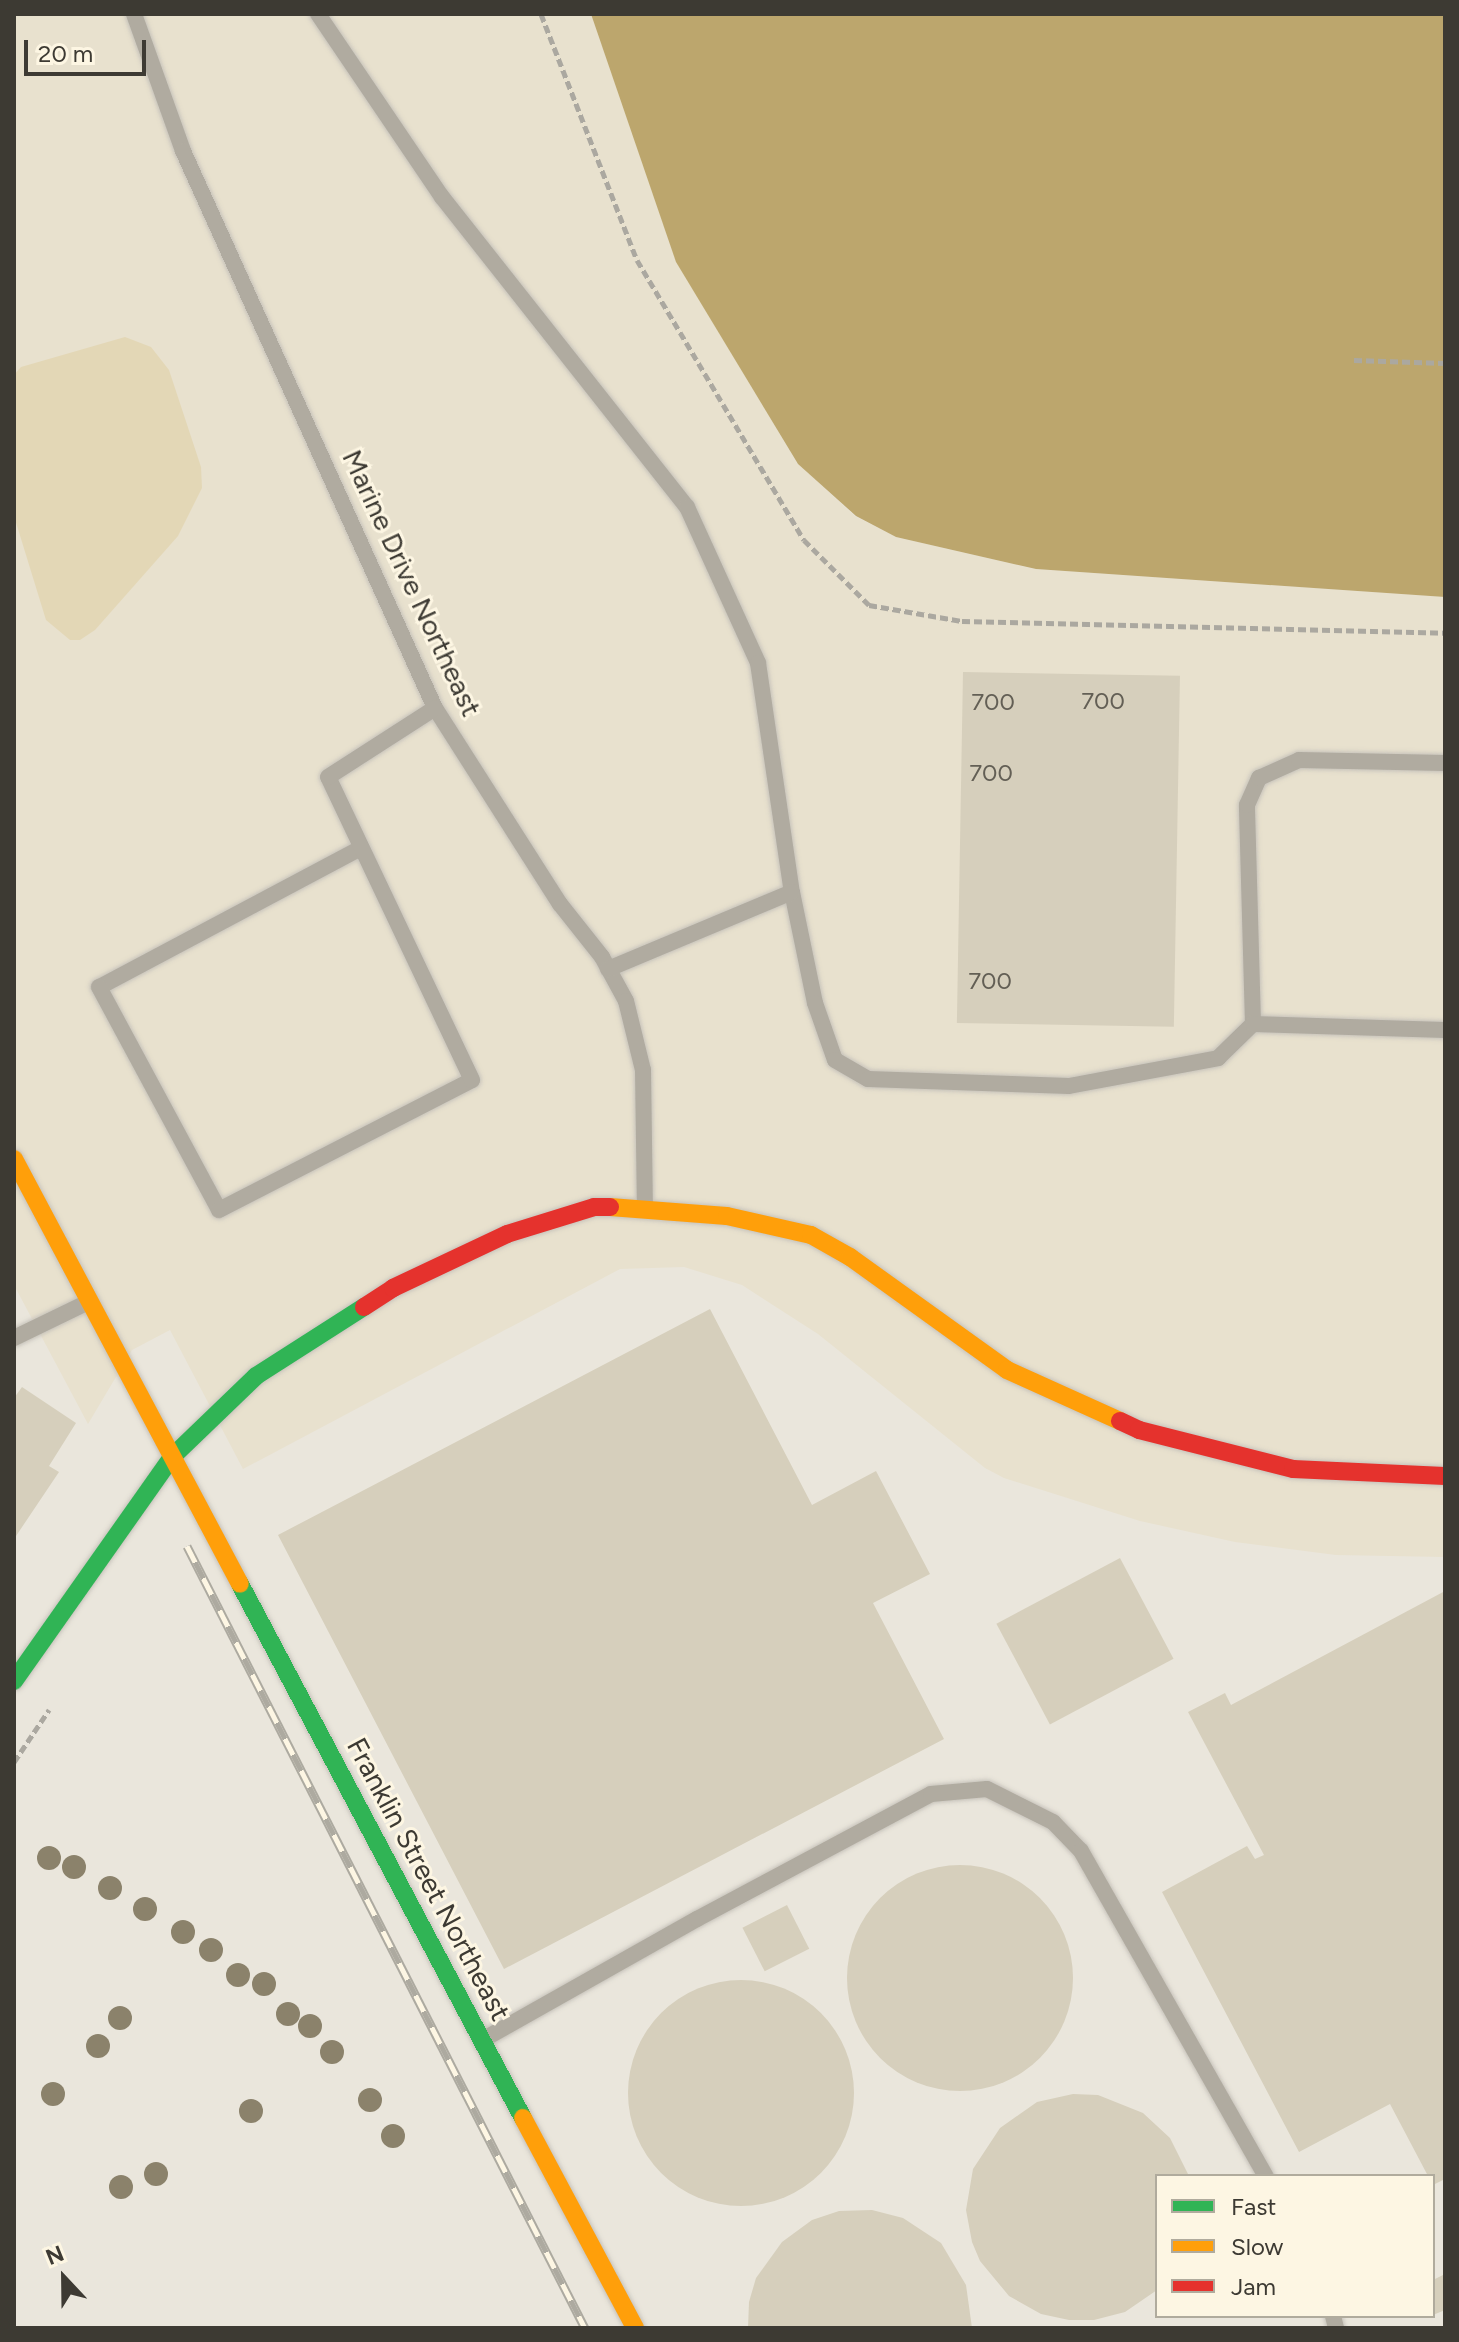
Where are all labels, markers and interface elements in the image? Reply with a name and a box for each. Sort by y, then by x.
scale bar [28,24,150,74]
text: 20 m [38,39,93,68]
street label: Marine Drive Northeast [335,444,489,722]
house number: 700 [1081,687,1125,715]
house number: 700 [971,688,1015,716]
house number: 700 [969,759,1013,787]
house number: 700 [968,967,1012,995]
street label: Franklin Street Northeast [340,1732,518,2026]
legend [1155,2174,1435,2318]
text: Fast [1231,2192,1276,2221]
text: Slow [1231,2232,1283,2261]
north arrow [24,2238,104,2318]
text: N [42,2240,68,2271]
text: Jam [1231,2272,1276,2301]

